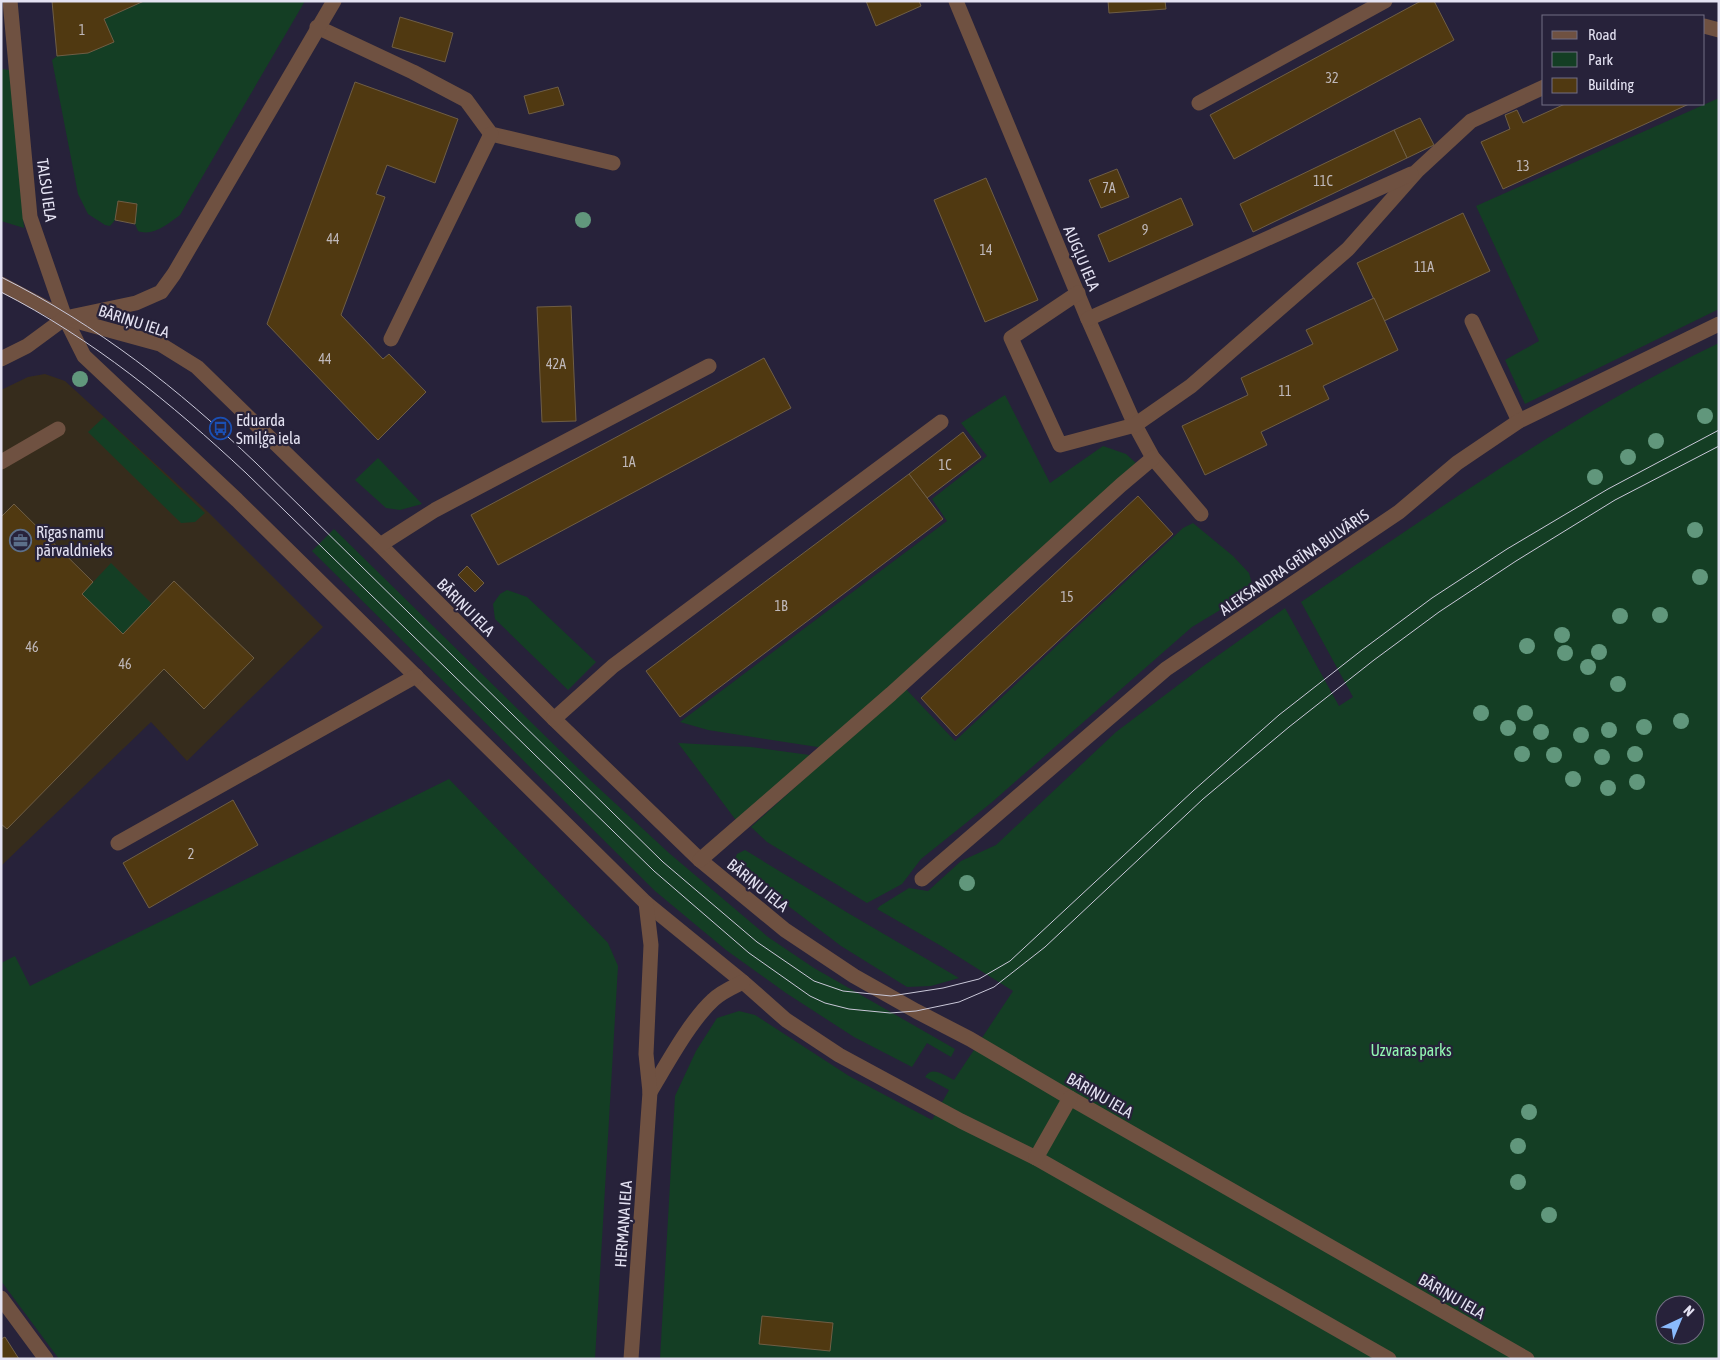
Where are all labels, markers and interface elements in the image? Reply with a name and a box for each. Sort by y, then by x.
legend [1542,15,1705,105]
house number: 1 [79,22,85,38]
text: Road [1588,26,1617,43]
text: Park [1588,51,1613,68]
house number: 32 [1325,70,1339,86]
text: Building [1588,76,1634,93]
street label: TALSU IELA [34,157,60,223]
house number: 13 [1516,158,1530,174]
house number: 11C [1313,173,1333,189]
house number: 7A [1102,180,1116,196]
house number: 9 [1142,222,1148,238]
street label: AUGĻU IELA [1059,223,1104,294]
house number: 44 [326,231,340,247]
house number: 14 [979,242,993,258]
house number: 11A [1414,259,1434,275]
street label: BĀRIŅU IELA [96,301,172,342]
house number: 44 [318,351,332,367]
house number: 42A [546,356,566,372]
house number: 11 [1278,383,1292,399]
place label: Eduarda Smiļģa iela [236,411,301,448]
bus stop icon: Eduarda Smiļģa iela [208,417,232,441]
house number: 1A [622,454,636,470]
house number: 1C [939,457,952,473]
street label: ALEKSANDRA GRĪNA BULVĀRIS [1216,505,1372,619]
place label: Rīgas namu pārvaldnieks [36,523,113,560]
office icon: Rīgas namu pārvaldnieks [8,529,32,553]
street label: BĀRIŅU IELA [433,575,498,640]
house number: 15 [1060,589,1074,605]
house number: 1B [774,598,788,614]
house number: 46 [25,639,39,655]
house number: 46 [118,656,132,672]
house number: 2 [188,846,194,862]
street label: BĀRIŅU IELA [723,855,792,916]
park label: Uzvaras parks [1370,1041,1452,1060]
street label: BĀRIŅU IELA [1063,1069,1136,1122]
street label: HERMAŅA IELA [611,1180,636,1268]
street label: BĀRIŅU IELA [1415,1270,1488,1323]
north arrow [1655,1295,1705,1345]
text: N [1681,1302,1698,1319]

